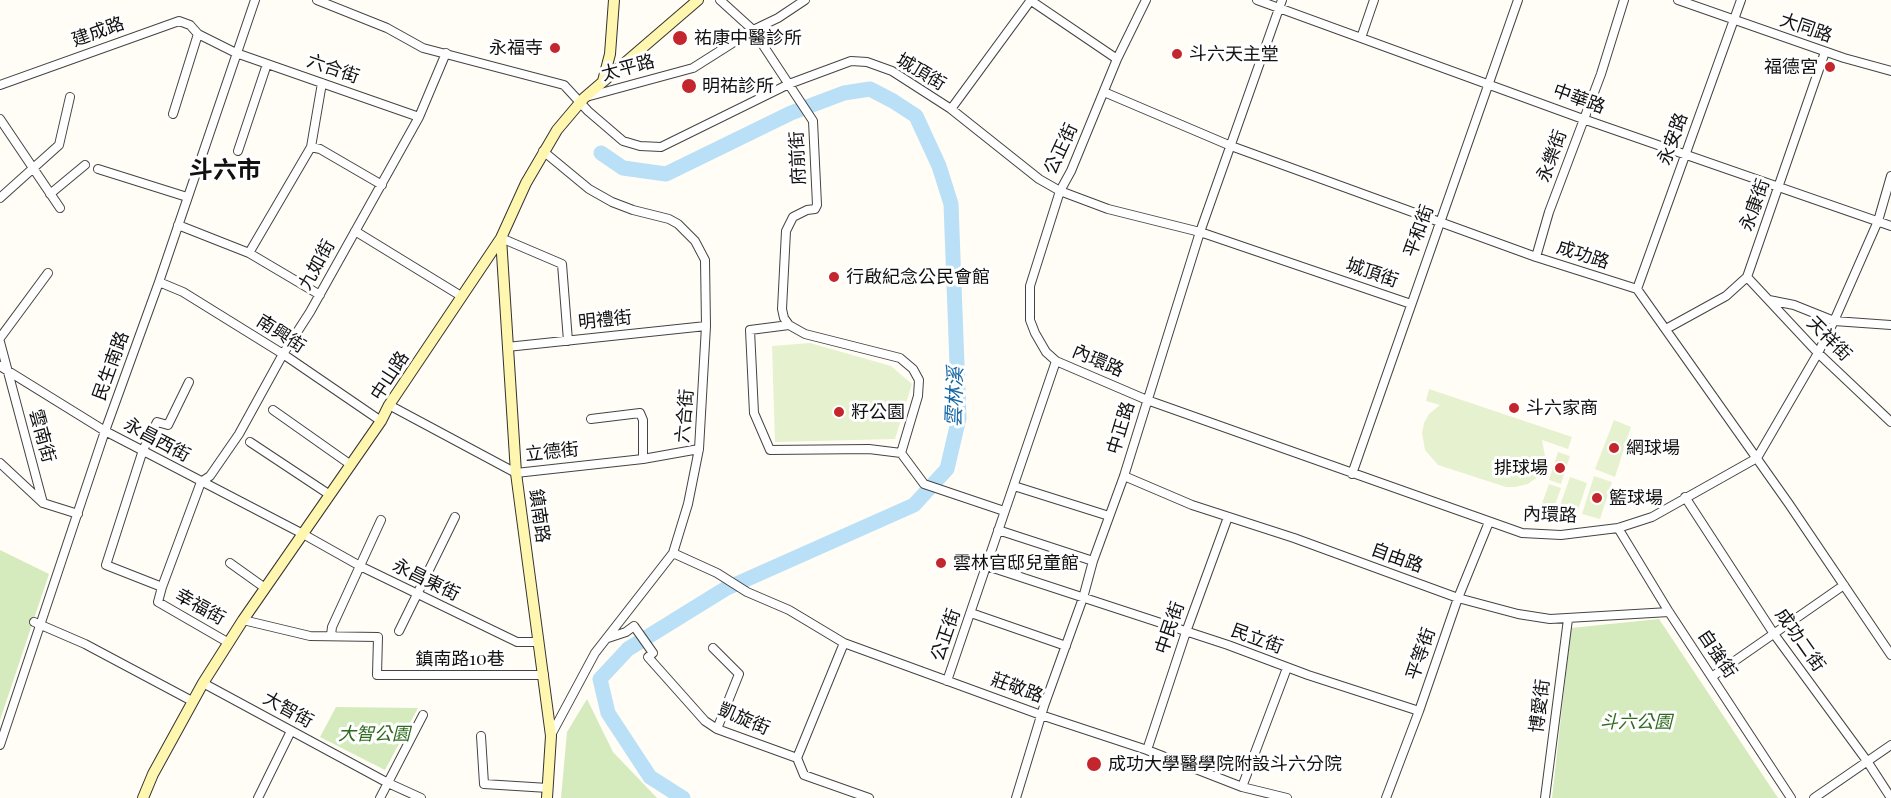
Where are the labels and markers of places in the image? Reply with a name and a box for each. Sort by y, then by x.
place label: 祐康中醫診所 [694,27,802,49]
marker: 祐康中醫診所 [671,29,689,47]
place label: 永福寺 [489,37,543,59]
marker: 永福寺 [548,41,562,55]
place label: 斗六天主堂 [1189,43,1279,65]
marker: 斗六天主堂 [1170,47,1184,61]
place label: 福德宮 [1764,56,1818,78]
marker: 福德宮 [1823,60,1837,74]
place label: 明祐診所 [702,75,774,97]
marker: 明祐診所 [680,77,698,95]
place label: 行啟紀念公民會館 [846,266,990,288]
marker: 行啟紀念公民會館 [827,270,841,284]
place label: 斗六家商 [1526,397,1598,419]
place label: 籽公園 [851,401,905,423]
marker: 斗六家商 [1507,401,1521,415]
marker: 籽公園 [832,405,846,419]
place label: 網球場 [1626,437,1680,459]
marker: 網球場 [1607,441,1621,455]
place label: 排球場 [1494,457,1548,479]
marker: 排球場 [1553,461,1567,475]
place label: 籃球場 [1609,487,1663,509]
marker: 籃球場 [1590,491,1604,505]
place label: 雲林官邸兒童館 [953,552,1079,574]
marker: 雲林官邸兒童館 [934,556,948,570]
place label: 成功大學醫學院附設斗六分院 [1108,753,1342,775]
marker: 成功大學醫學院附設斗六分院 [1085,755,1103,773]

